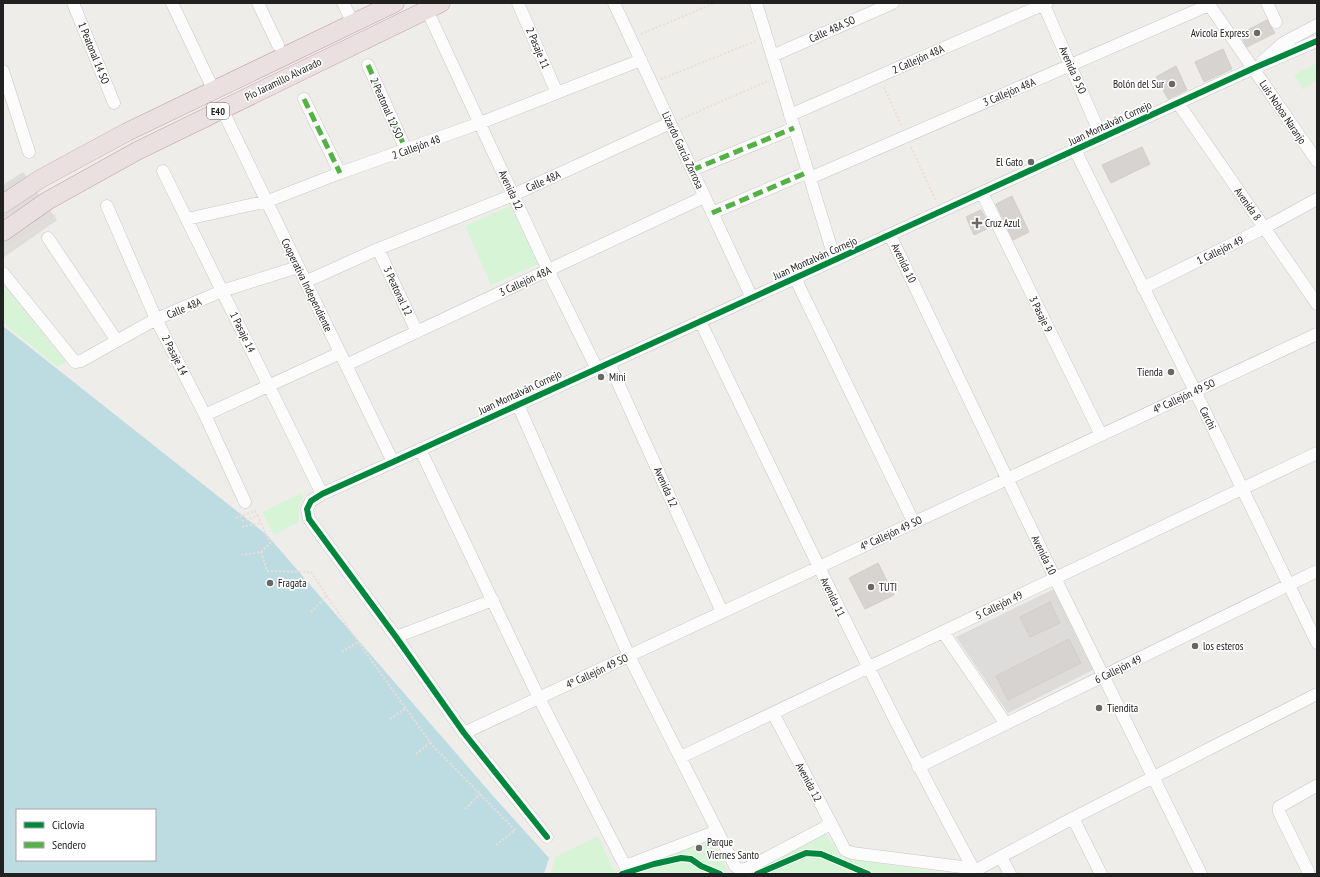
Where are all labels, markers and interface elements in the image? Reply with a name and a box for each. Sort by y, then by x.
street label: Calle 48A SO [807,13,857,45]
street label: 1 Peatonal 14 SO [75,20,113,86]
street label: 2 Pasaje 11 [523,25,553,71]
place label: Avicola Express [1191,26,1249,40]
marker: Avicola Express [1252,28,1262,38]
street label: 2 Callejón 48A [890,41,947,77]
street label: Avenida 9 SO [1056,44,1090,96]
street label: Pío Jaramillo Alvarado [242,54,324,104]
street label: 3 Callejón 48A [981,74,1038,109]
street label: 2 Peatonal 12 SO [367,75,407,141]
place label: Bolón del Sur [1113,77,1164,91]
street label: Luis Noboa Naranjo [1256,77,1310,147]
marker: Bolón del Sur [1167,79,1177,89]
street label: Juan Montalván Cornejo [1065,97,1154,149]
road number: E40 [207,103,229,119]
street label: Lizardo García Zorrosa [659,109,707,191]
street label: 2 Callejón 48 [390,132,442,162]
place label: El Gato [996,155,1023,169]
marker: El Gato [1026,157,1036,167]
street label: Calle 48A [524,167,563,195]
street label: Avenida 12 [496,168,526,212]
street label: Avenida 8 [1232,185,1264,223]
place label: Cruz Azul [985,216,1020,230]
marker: Cruz Azul [972,218,982,228]
street label: Juan Montalván Cornejo [770,233,859,283]
street label: 1 Callejón 49 [1194,233,1246,267]
street label: Cooperativa Independiente [278,236,336,334]
street label: Avenida 10 [888,241,920,285]
street label: 3 Callejón 48A [497,263,554,299]
street label: 3 Peatonal 12 [381,264,415,318]
street label: Calle 48A [165,294,204,322]
street label: 3 Pasaje 9 [1026,294,1056,334]
street label: 1 Pasaje 14 [227,309,259,355]
street label: 2 Pasaje 14 [159,332,191,378]
place label: Tienda [1137,365,1163,379]
street label: Juan Montalván Cornejo [475,366,564,418]
marker: Tienda [1166,367,1176,377]
place label: Mini [609,370,626,384]
marker: Mini [596,372,606,382]
street label: 4º Callejón 49 SO [1151,375,1217,417]
street label: Carchi [1197,404,1219,432]
street label: Avenida 12 [651,465,681,509]
street label: 4º Callejón 49 SO [858,512,924,554]
street label: Avenida 10 [1028,533,1060,577]
street label: Avenida 11 [817,575,849,619]
place label: Fragata [278,576,307,590]
marker: Fragata [265,578,275,588]
place label: TUTI [879,580,897,594]
marker: TUTI [866,582,876,592]
street label: 5 Callejón 49 [973,588,1025,622]
place label: los esteros [1203,639,1244,653]
marker: los esteros [1190,641,1200,651]
street label: 4º Callejón 49 SO [564,650,630,692]
street label: 6 Callejón 49 [1092,652,1144,686]
place label: Tiendita [1107,701,1138,715]
marker: Tiendita [1094,703,1104,713]
street label: Avenida 12 [793,760,825,804]
legend [16,809,156,861]
text: Ciclovía [52,817,84,832]
place label: Parque Viernes Santo [706,835,759,862]
text: Sendero [52,837,86,852]
marker: Parque Viernes Santo [694,843,704,853]

